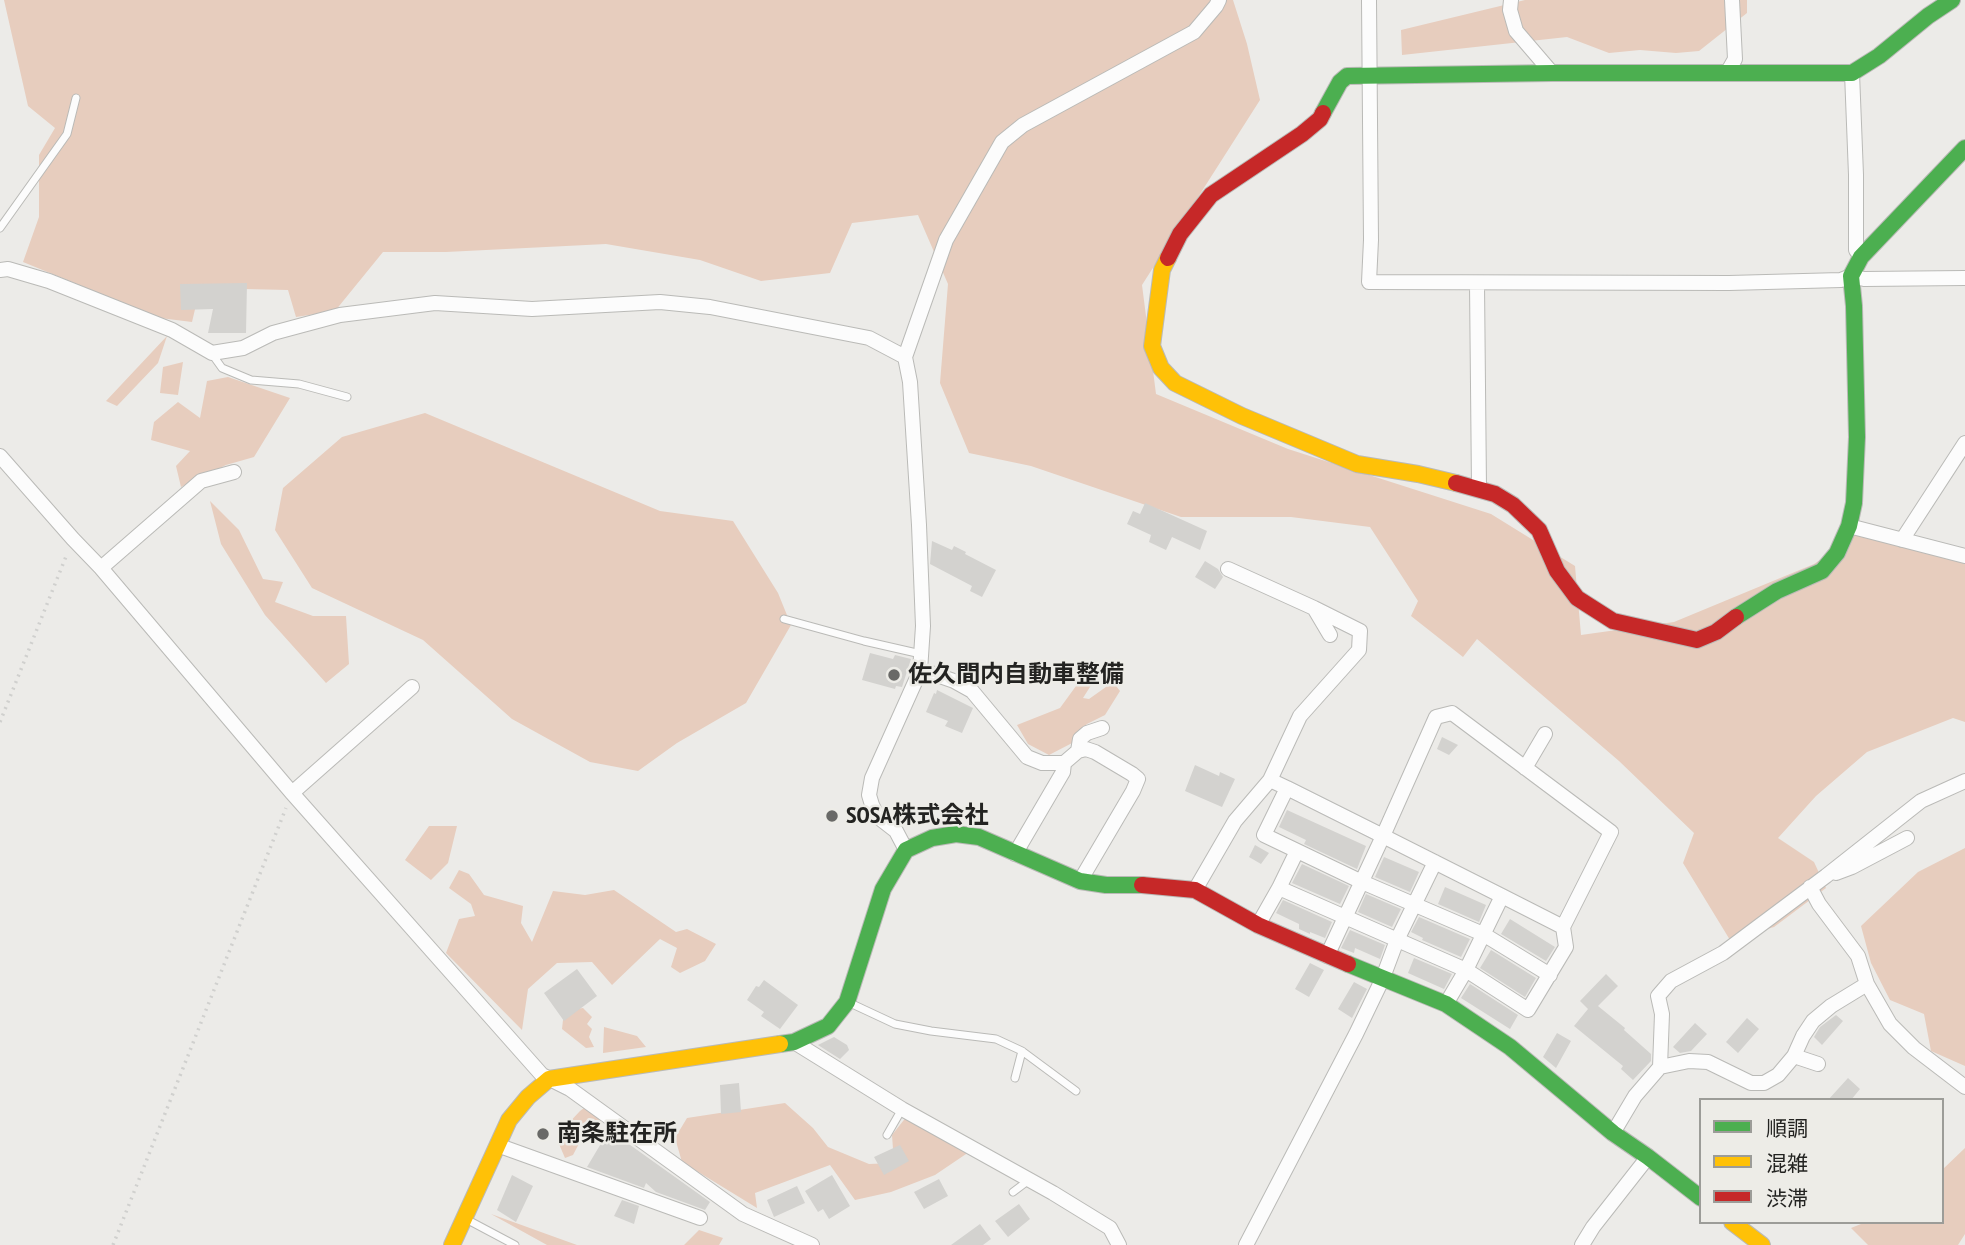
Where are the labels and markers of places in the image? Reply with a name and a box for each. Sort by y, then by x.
place label: 佐久間内自動車整備 [908,661,1124,689]
marker: 佐久間内自動車整備 [886,667,902,683]
place label: SOSA株式会社 [846,802,988,830]
marker: SOSA株式会社 [824,808,840,824]
place label: 南条駐在所 [557,1120,677,1148]
marker: 南条駐在所 [535,1126,551,1142]

